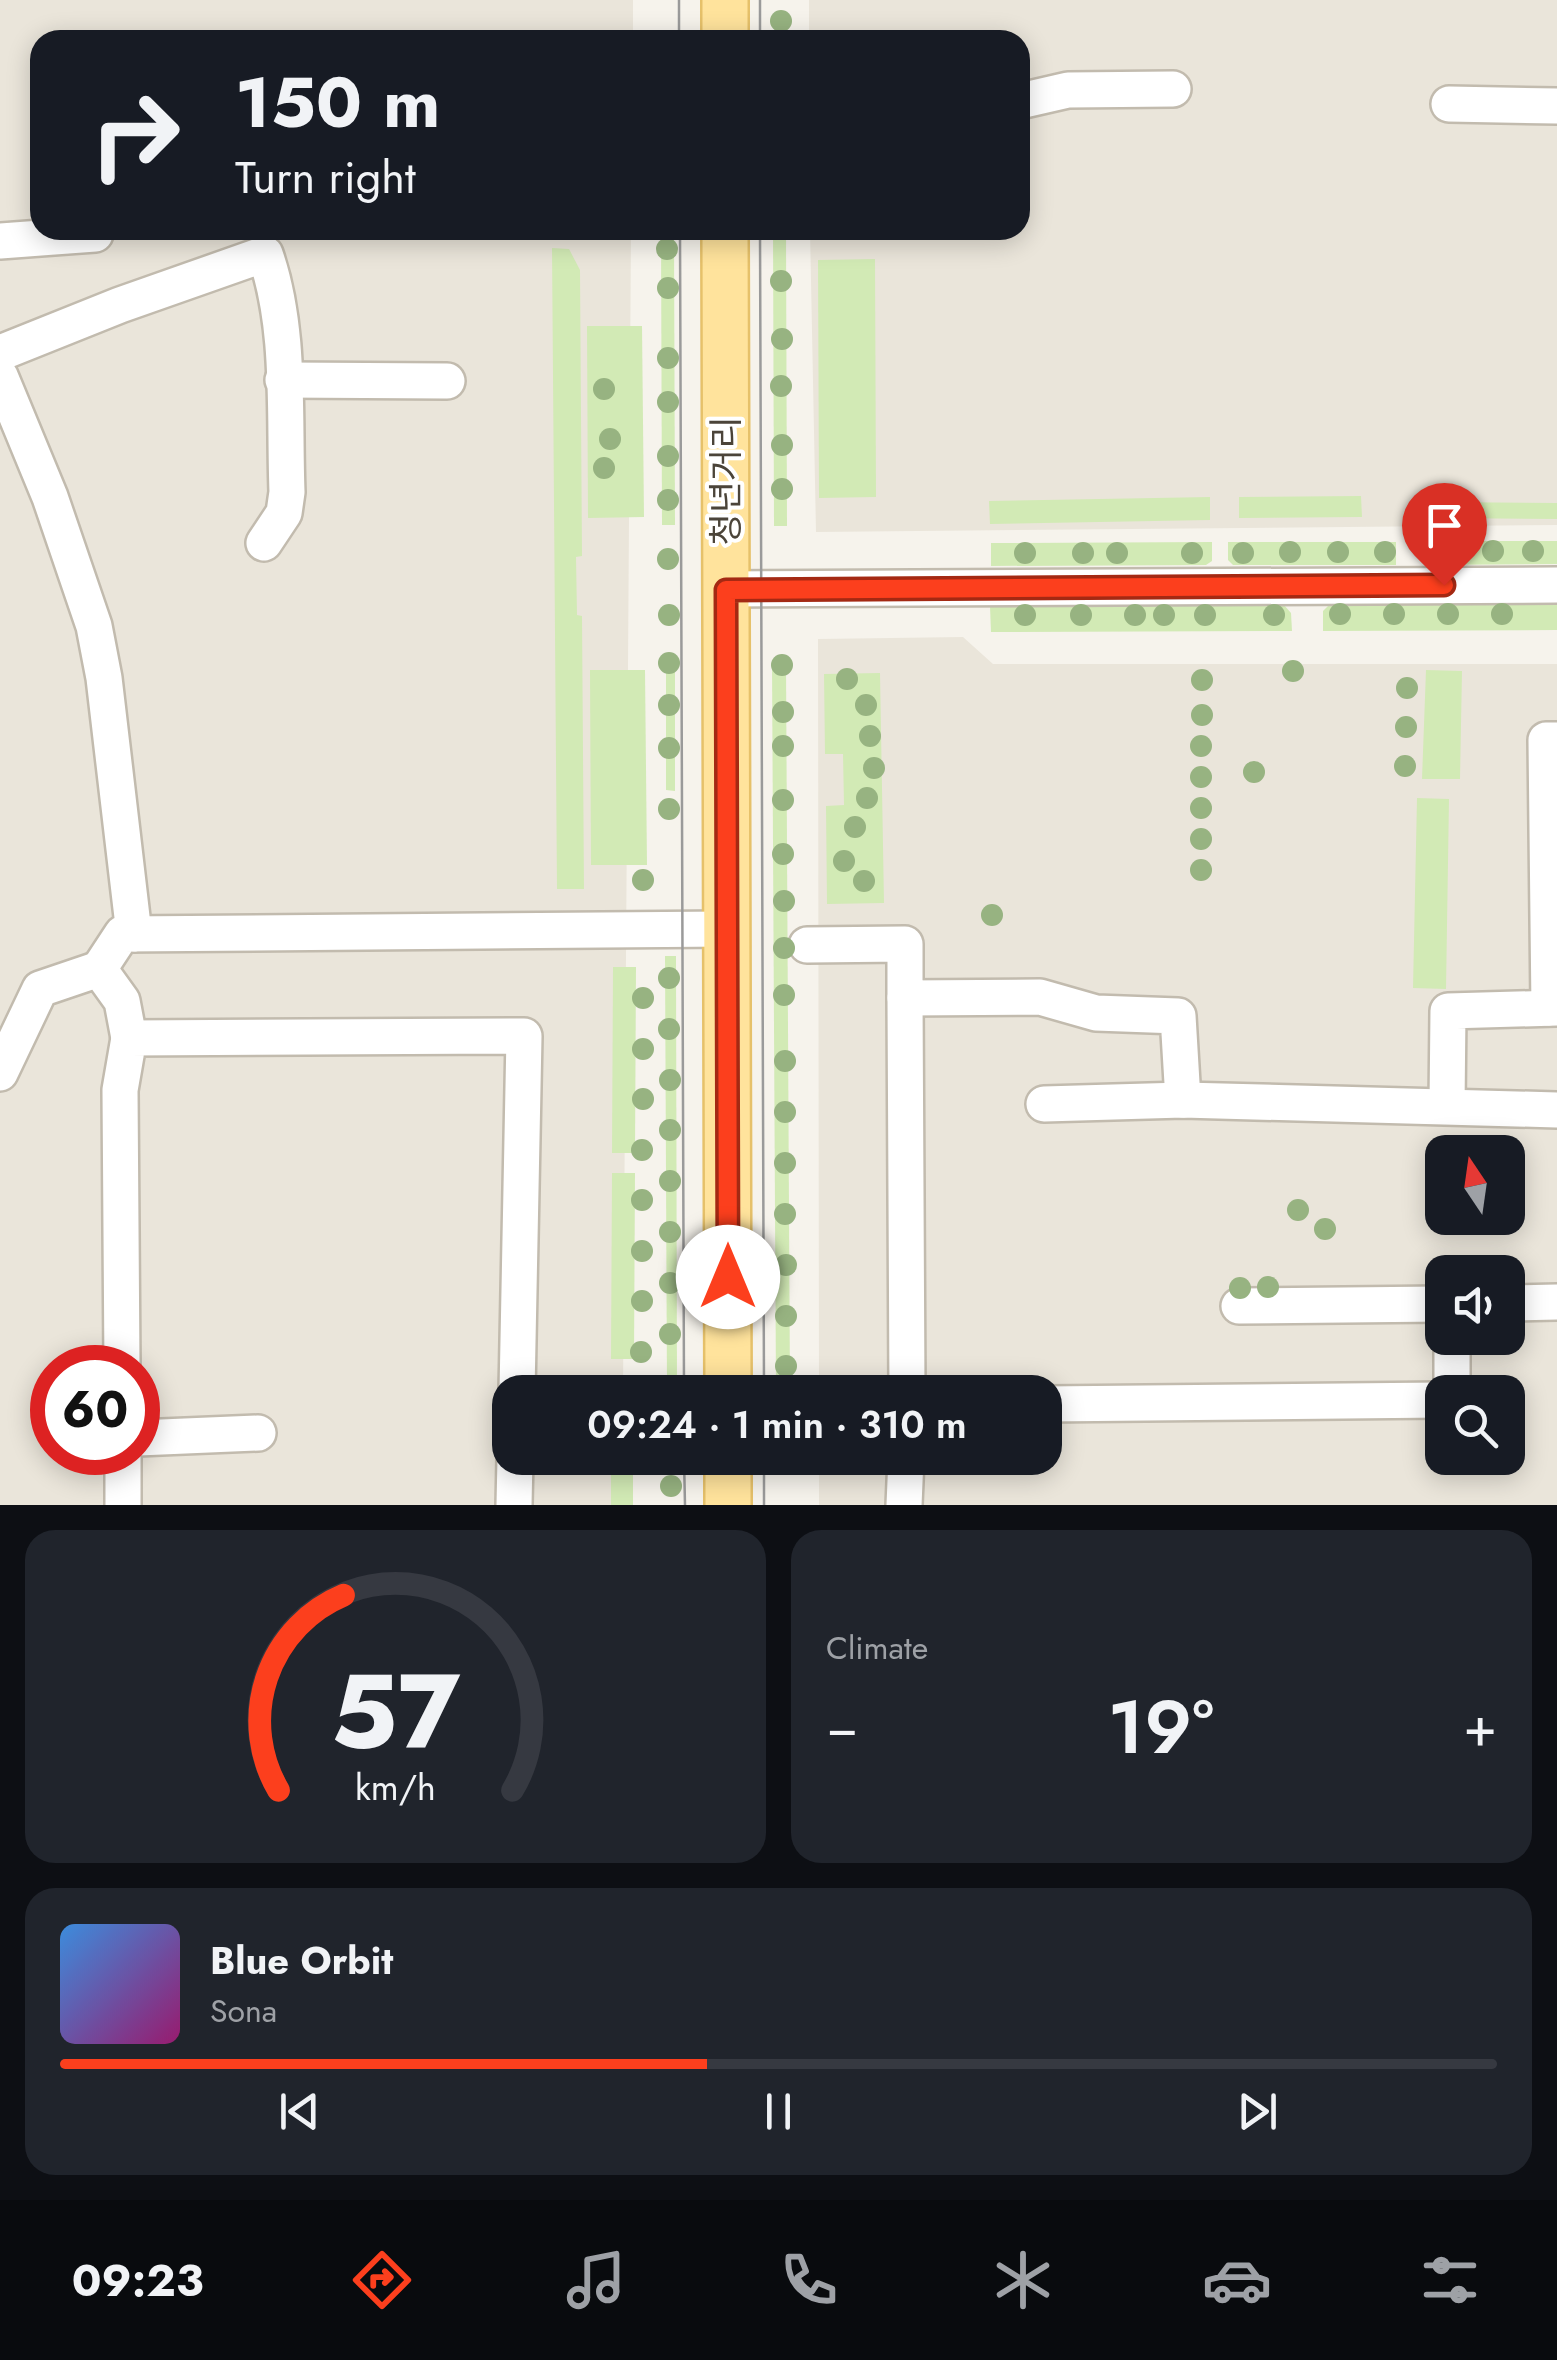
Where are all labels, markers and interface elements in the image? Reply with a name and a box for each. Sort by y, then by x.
text: 150 m [235,52,441,153]
icon: right [70,70,200,200]
text: Turn right [235,145,416,210]
street label: 청년거리 [701,417,751,545]
pin [1402,483,1487,586]
icon: arrive [1417,498,1472,553]
north arrow [1425,1135,1525,1235]
map controls [1425,1135,1525,1475]
position arrow [676,1225,780,1329]
button: sound [1425,1255,1525,1355]
speed limit sign: 60 [30,1345,160,1475]
button: search [1425,1375,1525,1475]
text: 09:24 · 1 min · 310 m [587,1397,967,1452]
text: Climate [826,1625,928,1671]
text: 57 [331,1637,461,1787]
text: 19° [1107,1673,1214,1781]
text: − [826,1687,858,1767]
text: + [1463,1687,1497,1767]
text: km/h [355,1762,436,1813]
text: Blue Orbit [210,1933,393,1988]
text: Sona [210,1988,277,2034]
icon: previous [272,2084,327,2139]
icon: pause [751,2084,806,2139]
icon: next [1230,2084,1285,2139]
icon: directions [347,2245,417,2315]
icon: music [561,2245,631,2315]
icon: phone [774,2245,844,2315]
icon: climate [988,2245,1058,2315]
icon: car [1202,2245,1272,2315]
icon: filters [1415,2245,1485,2315]
text: 09:23 [72,2248,204,2313]

